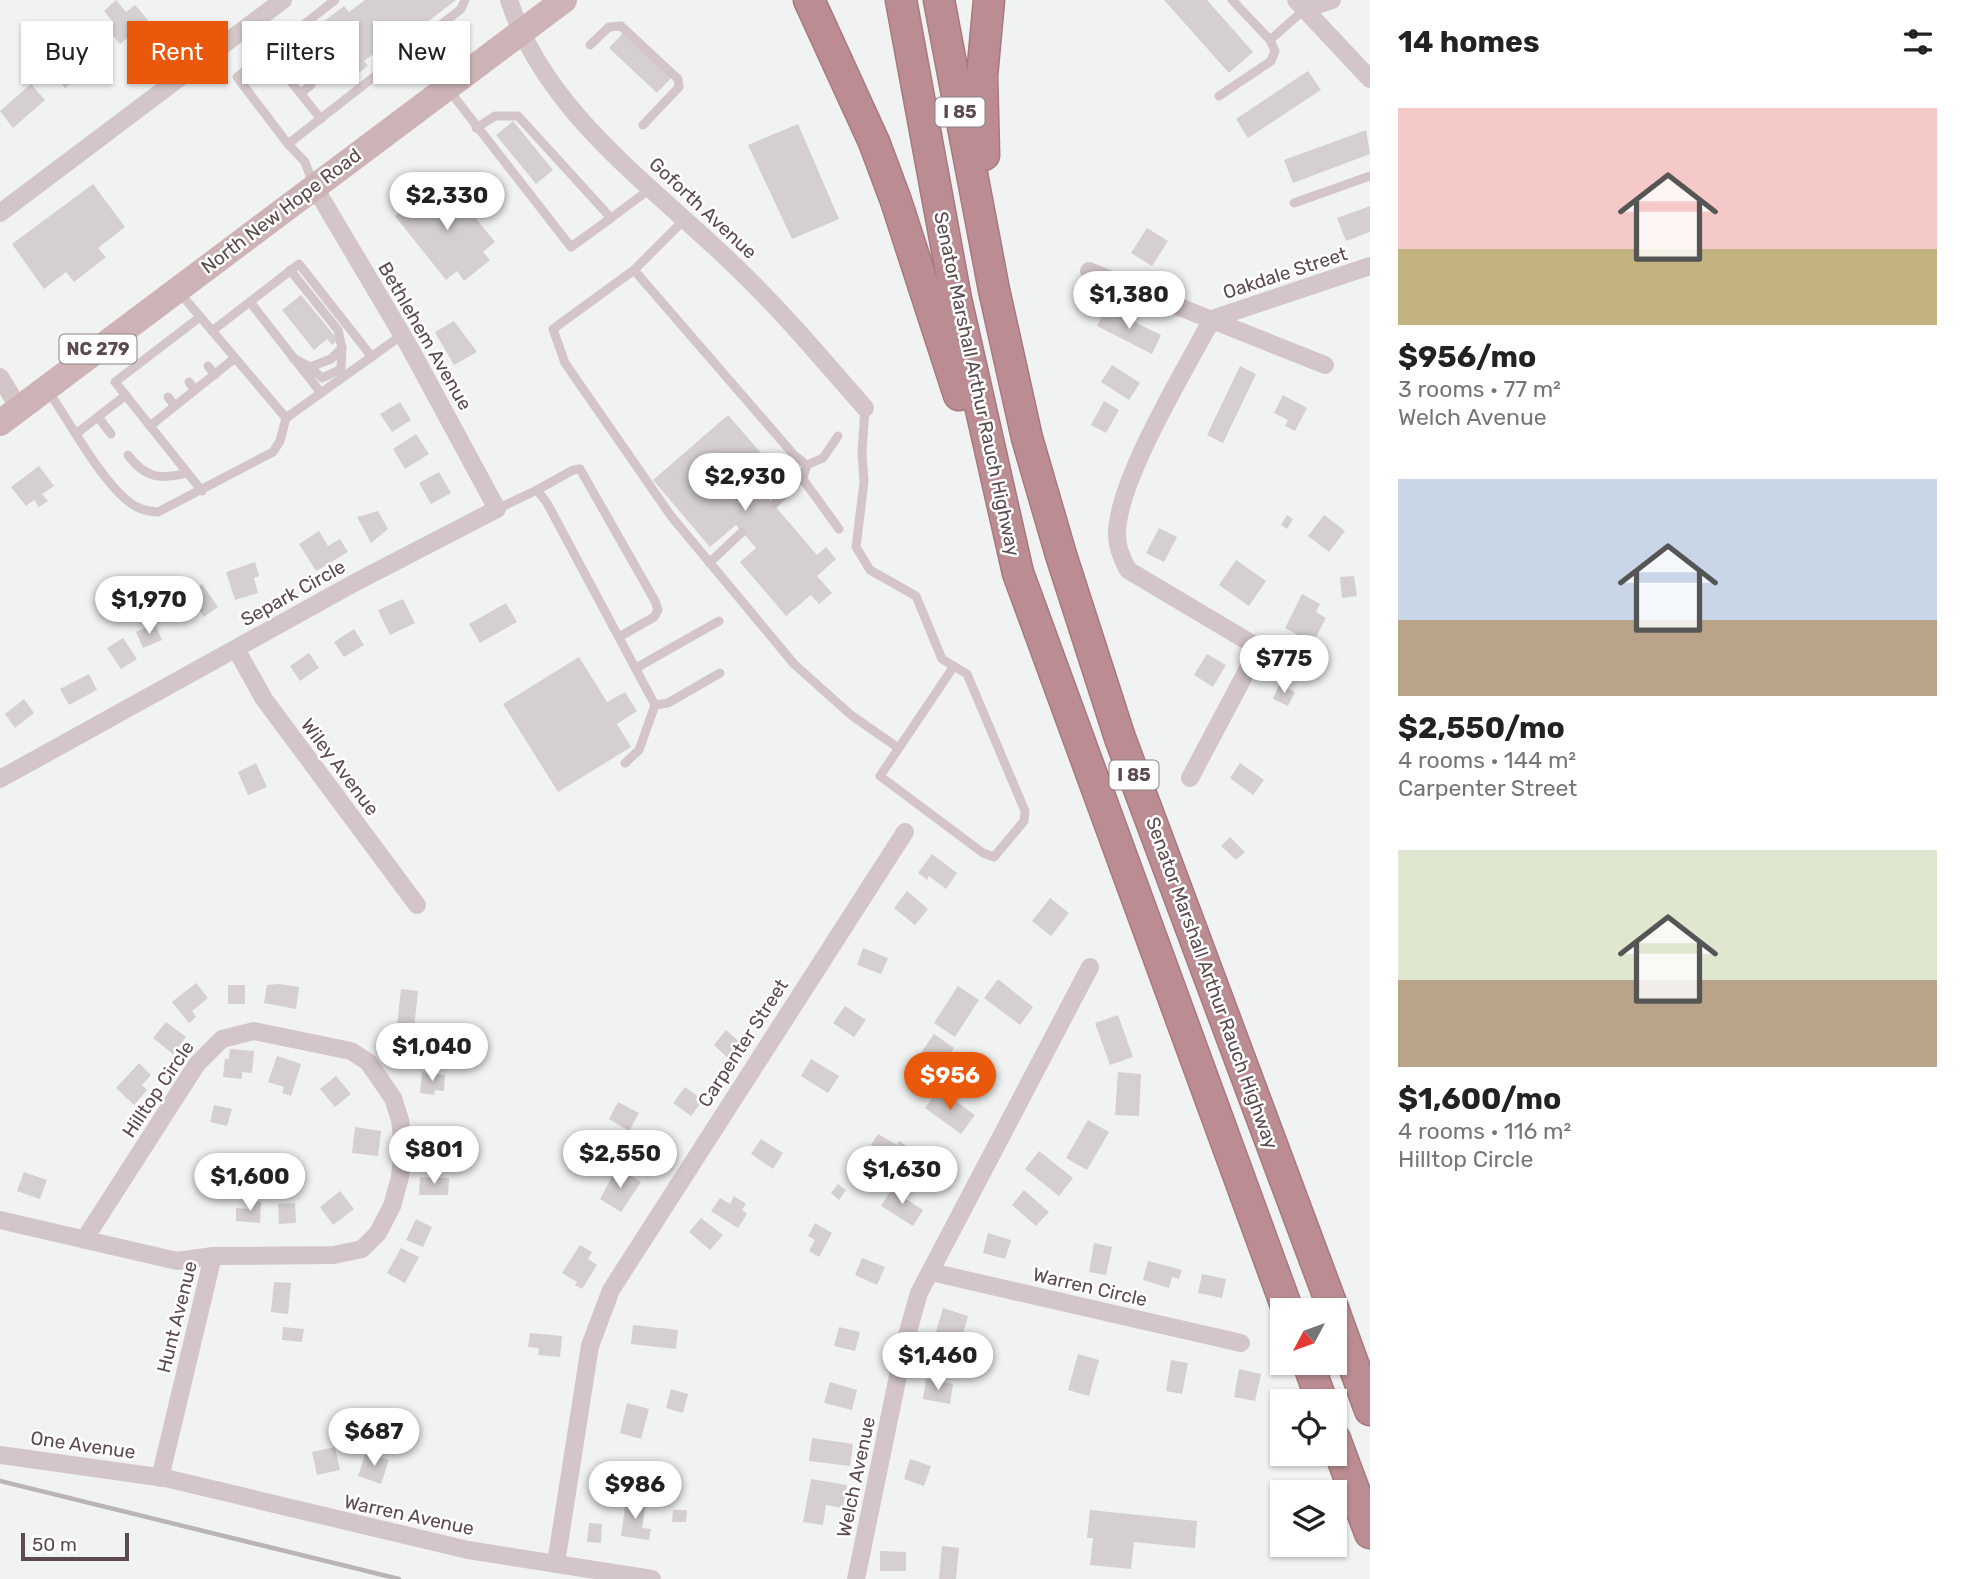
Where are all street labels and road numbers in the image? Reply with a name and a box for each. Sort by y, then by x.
road number: I 85 [936,98,984,127]
street label: North New Hope Road [197,143,365,279]
street label: Goforth Avenue [644,152,762,264]
street label: Senator Marshall Arthur Rauch Highway [929,210,1025,558]
street label: Oakdale Street [1220,242,1351,304]
street label: Bethlehem Avenue [373,258,477,414]
road number: NC 279 [60,334,136,363]
street label: Separk Circle [237,555,349,631]
street label: Wiley Avenue [296,714,384,820]
road number: I 85 [1110,760,1158,790]
street label: Senator Marshall Arthur Rauch Highway [1141,814,1283,1152]
street label: Carpenter Street [693,974,793,1111]
street label: Hilltop Circle [117,1036,199,1142]
street label: Hunt Avenue [152,1259,202,1375]
street label: Warren Circle [1031,1263,1149,1311]
street label: Welch Avenue [832,1415,880,1539]
street label: One Avenue [29,1426,137,1464]
street label: Warren Avenue [342,1490,476,1540]

